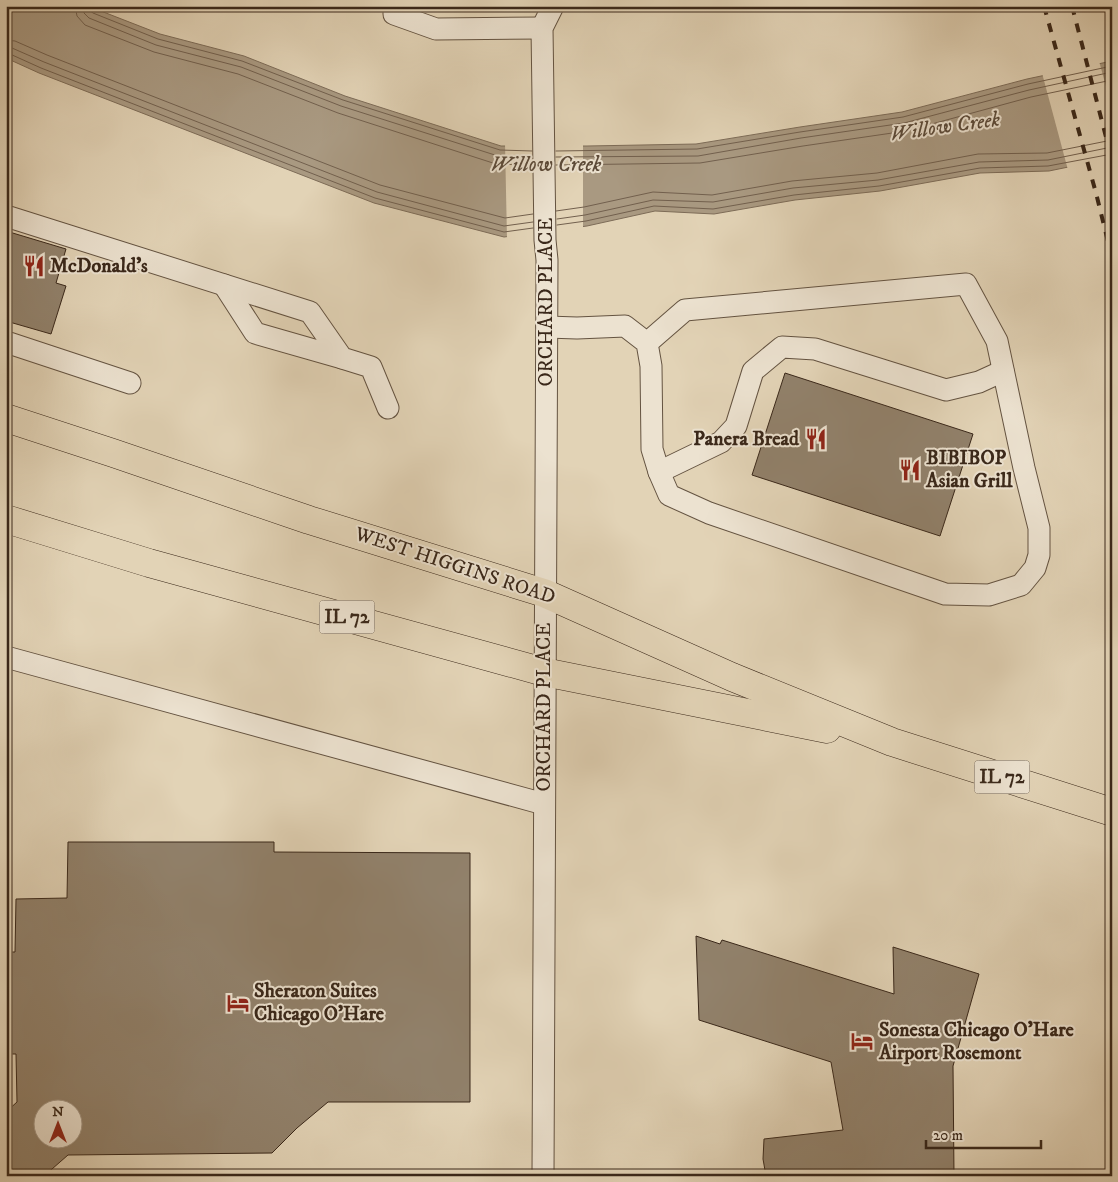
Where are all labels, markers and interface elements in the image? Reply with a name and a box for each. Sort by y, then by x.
water label: Willow Creek [888,106,1002,148]
water label: Willow Creek [491,152,602,178]
street label: ORCHARD PLACE [534,218,559,386]
restaurant icon: McDonald's [21,253,47,279]
place label: McDonald's [50,254,148,279]
restaurant icon: Panera Bread [803,426,829,452]
place label: Panera Bread [693,427,800,452]
place label: BIBIBOP Asian Grill [925,446,1013,494]
restaurant icon: BIBIBOP Asian Grill [897,457,923,483]
street label: WEST HIGGINS ROAD [351,521,558,610]
road number: IL 72 [320,600,374,634]
street label: ORCHARD PLACE [532,623,557,791]
road number: IL 72 [974,760,1030,794]
place label: Sheraton Suites Chicago O'Hare [254,979,385,1027]
hotel icon: Sheraton Suites Chicago O'Hare [225,990,251,1016]
place label: Sonesta Chicago O'Hare Airport Rosemont [878,1018,1075,1066]
hotel icon: Sonesta Chicago O'Hare Airport Rosemont [849,1028,875,1054]
north arrow [32,1100,82,1150]
text: N [52,1103,64,1121]
scale bar [926,1117,1040,1149]
text: 20 m [933,1126,963,1145]

